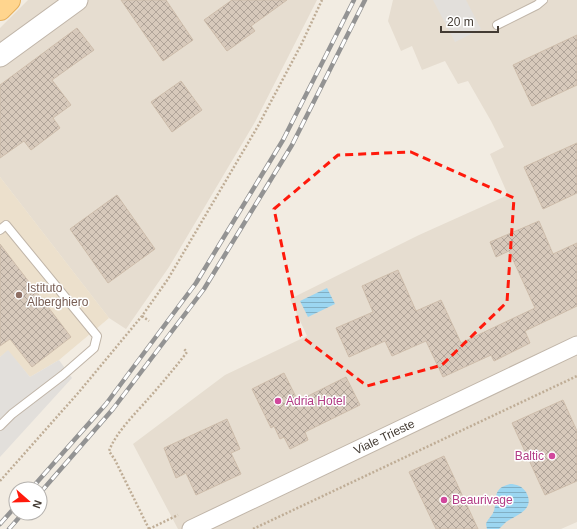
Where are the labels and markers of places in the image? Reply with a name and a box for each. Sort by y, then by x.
place label: Istituto Alberghiero [27,281,89,309]
marker: Istituto Alberghiero [14,290,24,300]
place label: Adria Hotel [286,394,345,408]
marker: Adria Hotel [273,396,283,406]
place label: Baltic [515,449,544,463]
marker: Baltic [547,451,557,461]
place label: Beaurivage [452,493,513,507]
marker: Beaurivage [439,495,449,505]

